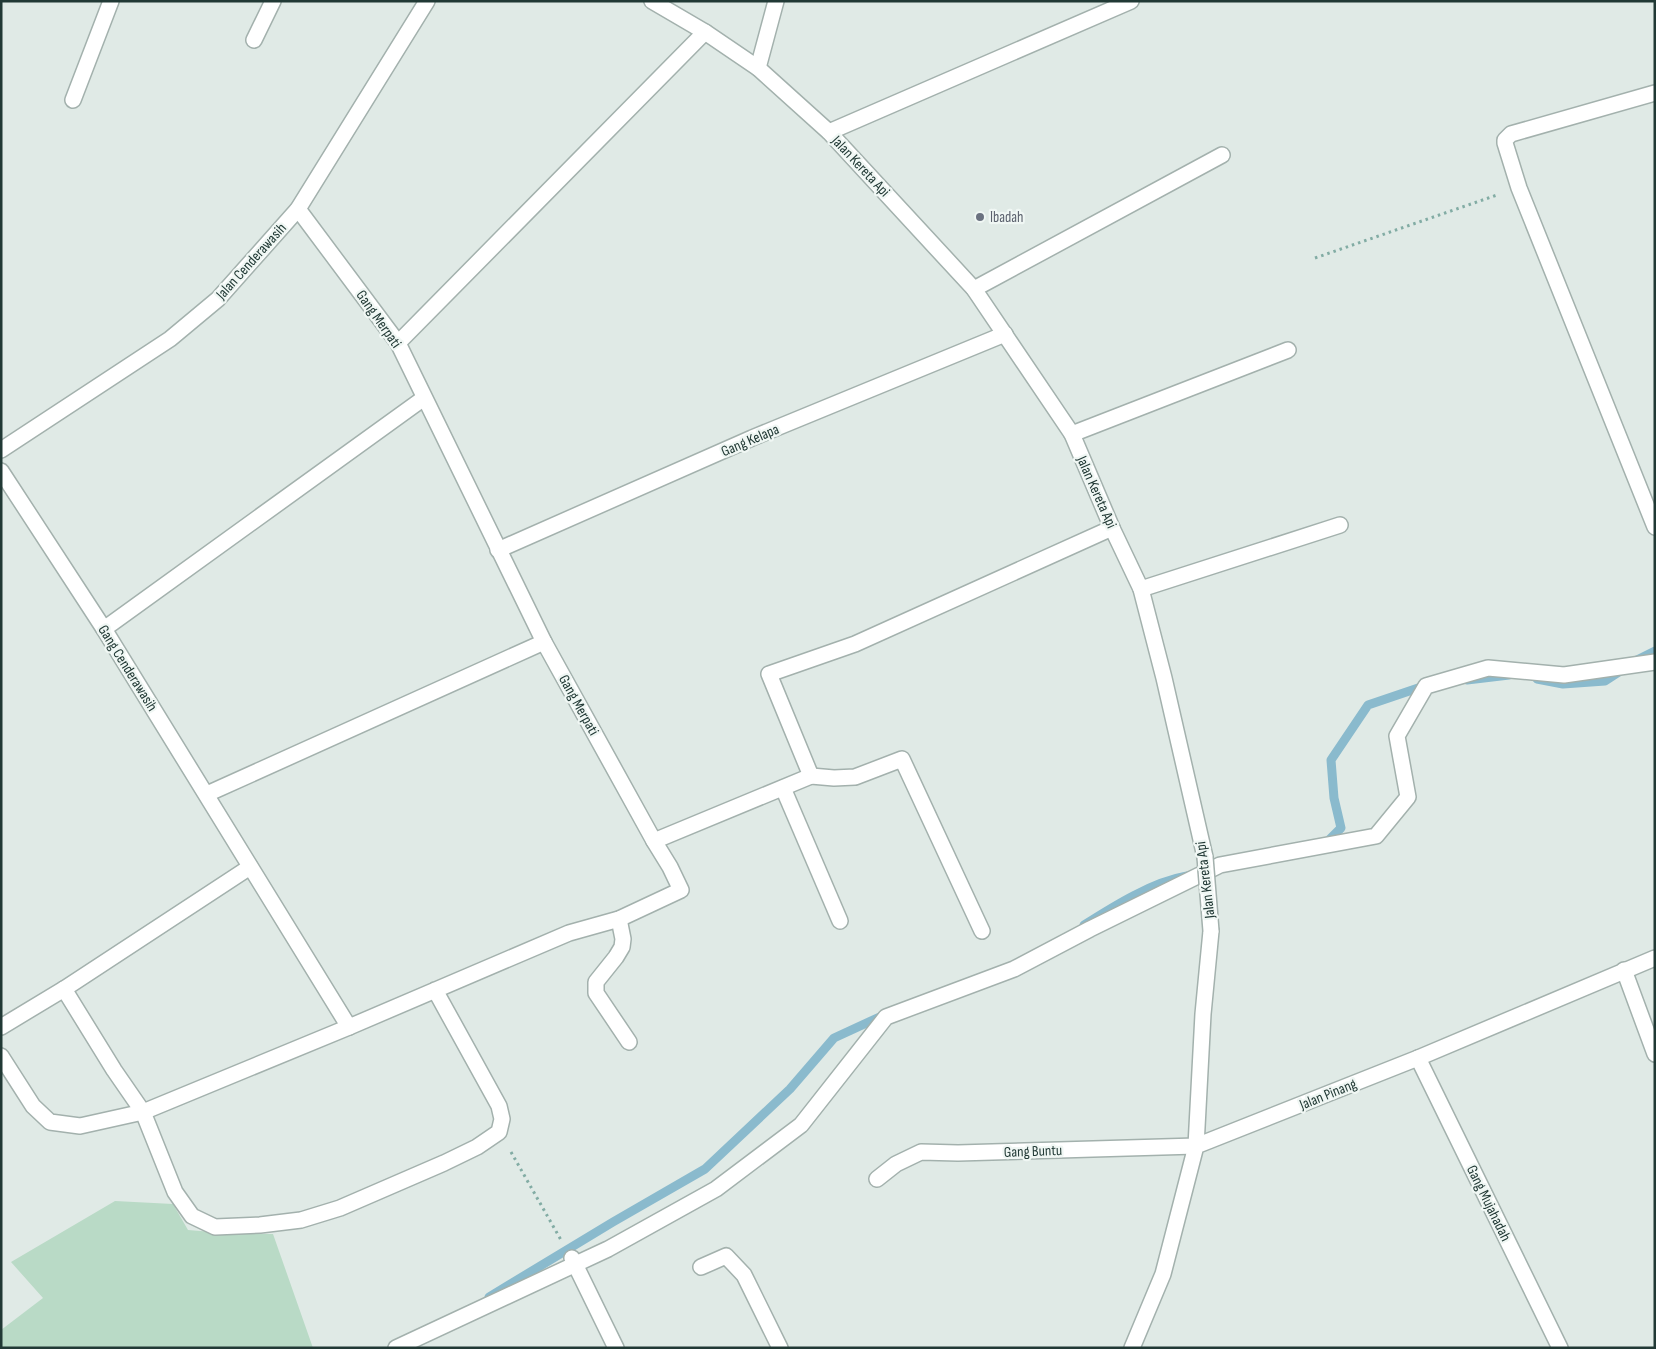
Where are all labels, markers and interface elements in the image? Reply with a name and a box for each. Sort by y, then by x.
street label: Jalan Kereta Api [827,131,894,201]
place label: Ibadah [990,208,1023,227]
marker: Ibadah [974,211,986,223]
street label: Jalan Cenderawasih [211,219,291,304]
street label: Gang Merpati [352,287,406,352]
street label: Gang Kelapa [718,420,782,461]
street label: Jalan Kereta Api [1072,452,1121,532]
street label: Gang Cenderawasih [93,622,162,715]
street label: Gang Merpati [554,672,603,739]
street label: Jalan Kereta Api [1191,840,1220,920]
street label: Jalan Pinang [1296,1074,1360,1115]
street label: Gang Buntu [1004,1141,1062,1162]
street label: Gang Mujahadah [1462,1162,1515,1244]

